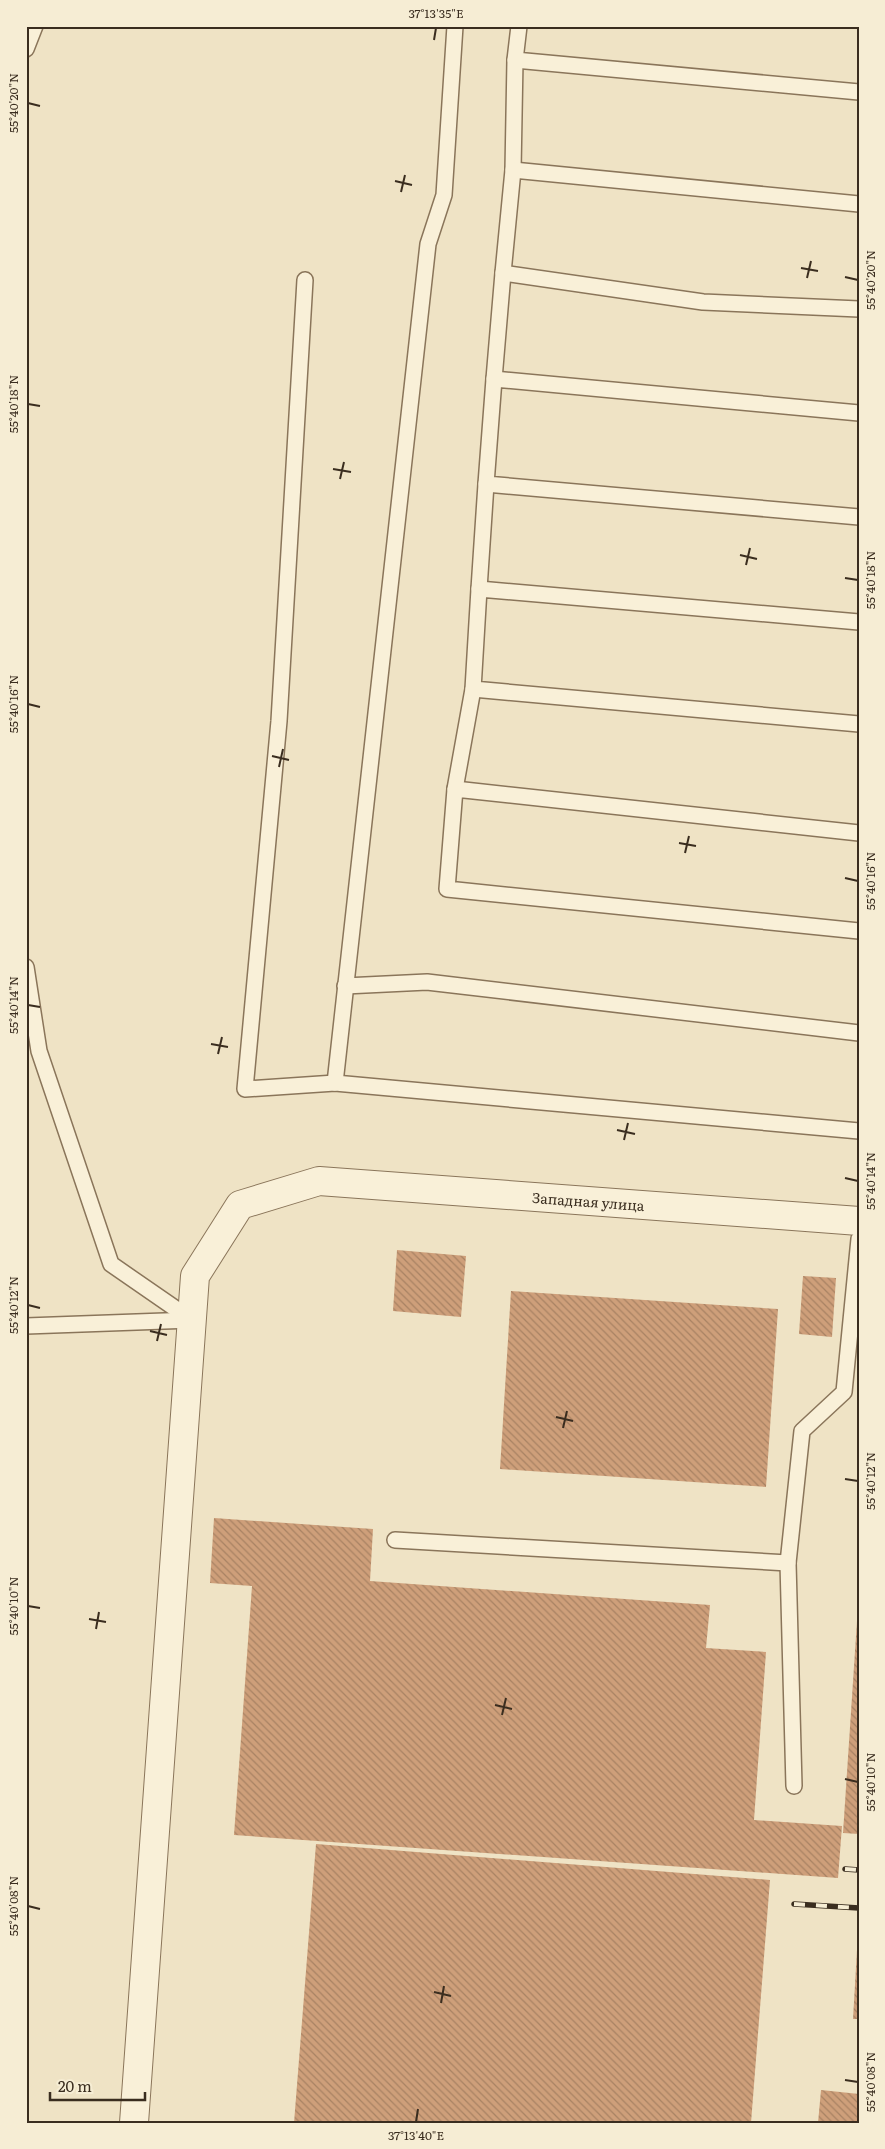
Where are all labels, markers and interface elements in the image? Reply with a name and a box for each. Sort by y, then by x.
text: 37°13'35"E [408,4,464,22]
text: 55°40'20"N [4,73,22,133]
text: 55°40'20"N [861,250,879,310]
text: 55°40'18"N [4,375,22,433]
text: 55°40'18"N [861,551,879,609]
text: 55°40'16"N [4,675,22,733]
text: 55°40'16"N [861,852,879,910]
text: 55°40'14"N [4,976,22,1034]
text: 55°40'14"N [861,1152,879,1210]
street label: Западная улица [532,1187,646,1215]
text: 55°40'12"N [4,1276,22,1334]
text: 55°40'12"N [861,1452,879,1510]
text: 55°40'10"N [4,1577,22,1635]
text: 55°40'10"N [861,1753,879,1811]
text: 55°40'08"N [4,1876,22,1936]
text: 55°40'08"N [861,2052,879,2112]
scale bar [50,2069,145,2101]
text: 20 m [58,2074,92,2097]
text: 37°13'40"E [388,2126,444,2144]

